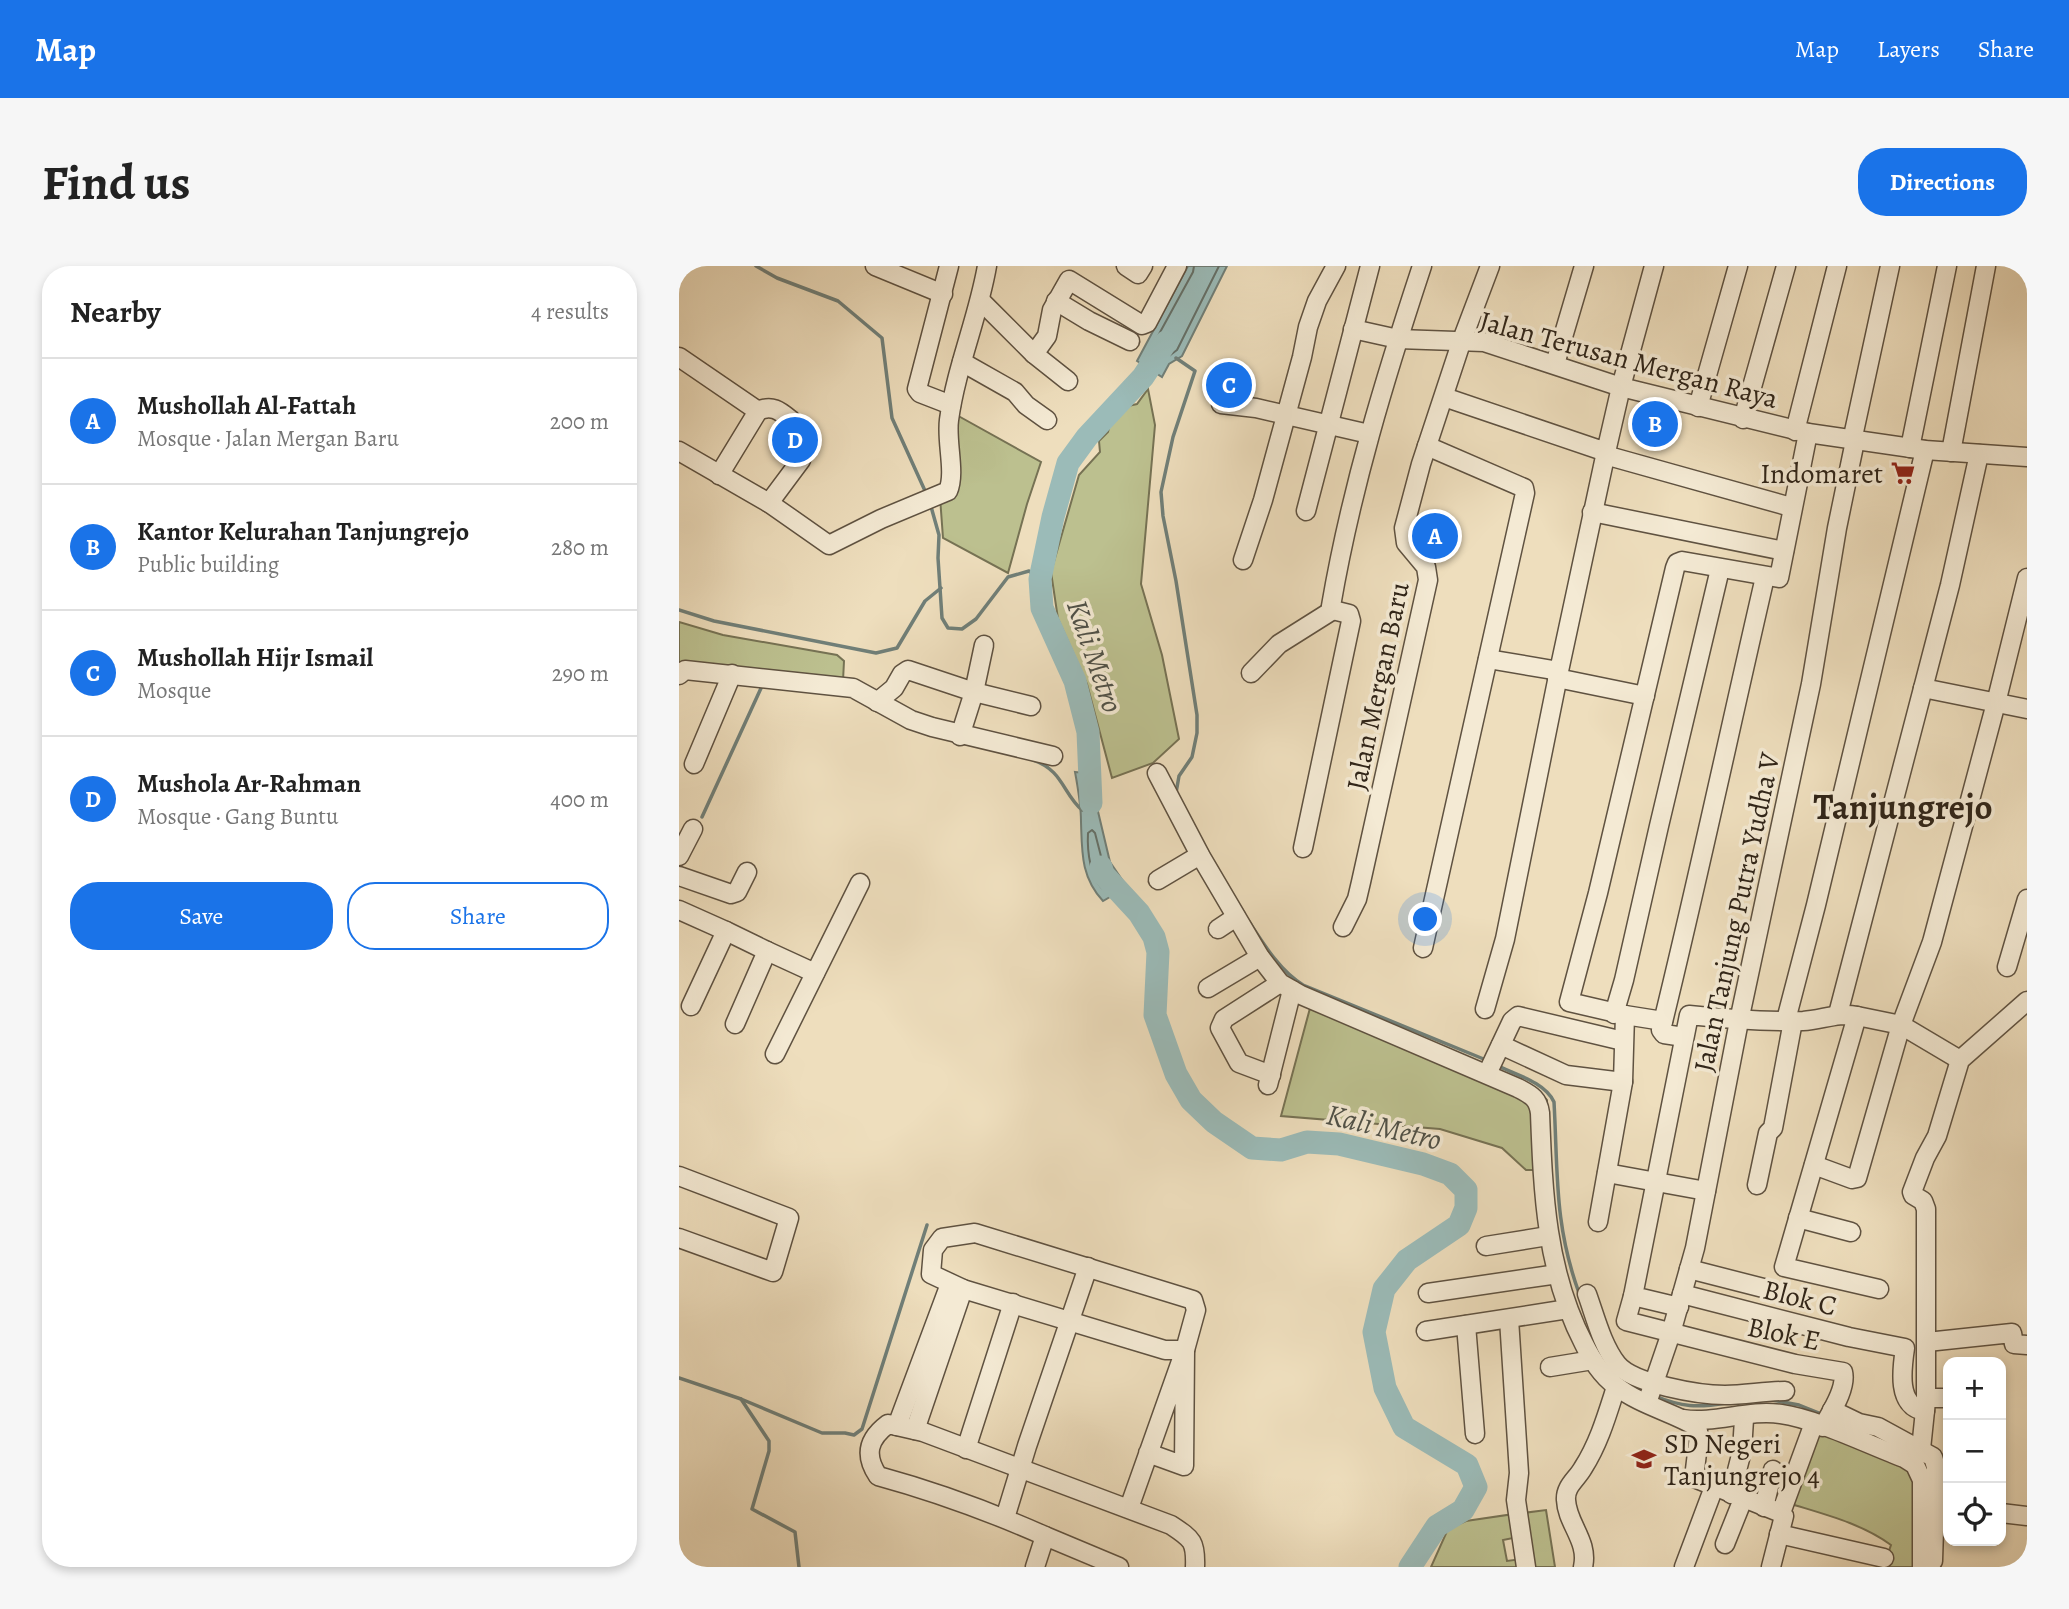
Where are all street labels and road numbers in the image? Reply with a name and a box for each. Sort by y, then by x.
street label: Jalan Terusan Mergan Raya [1475,302,1782,418]
street label: Jalan Mergan Baru [1337,578,1419,794]
street label: Jalan Tanjung Putra Yudha V [1685,748,1790,1075]
street label: Blok C [1759,1271,1840,1325]
street label: Blok E [1744,1308,1824,1360]

